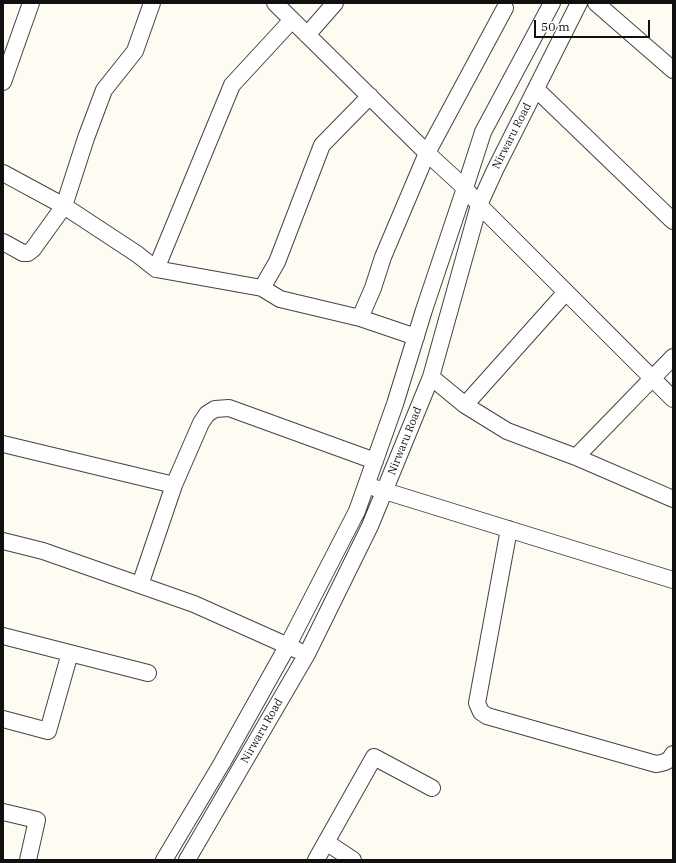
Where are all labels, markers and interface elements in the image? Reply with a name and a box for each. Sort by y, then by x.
scale bar [536,12,652,38]
text: 50 m [541,19,570,34]
street label: Nirwaru Road [490,101,534,171]
street label: Nirwaru Road [385,405,425,477]
street label: Nirwaru Road [238,696,286,766]

